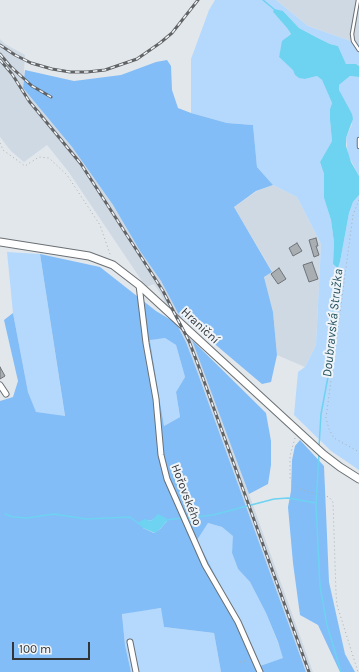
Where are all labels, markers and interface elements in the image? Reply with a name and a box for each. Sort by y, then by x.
water label: Doubravská Stružka [320,268,346,378]
street label: Hraniční [178,305,222,347]
street label: Hořovského [168,462,204,528]
scale bar [14,634,92,660]
text: 100 m [19,642,51,656]

